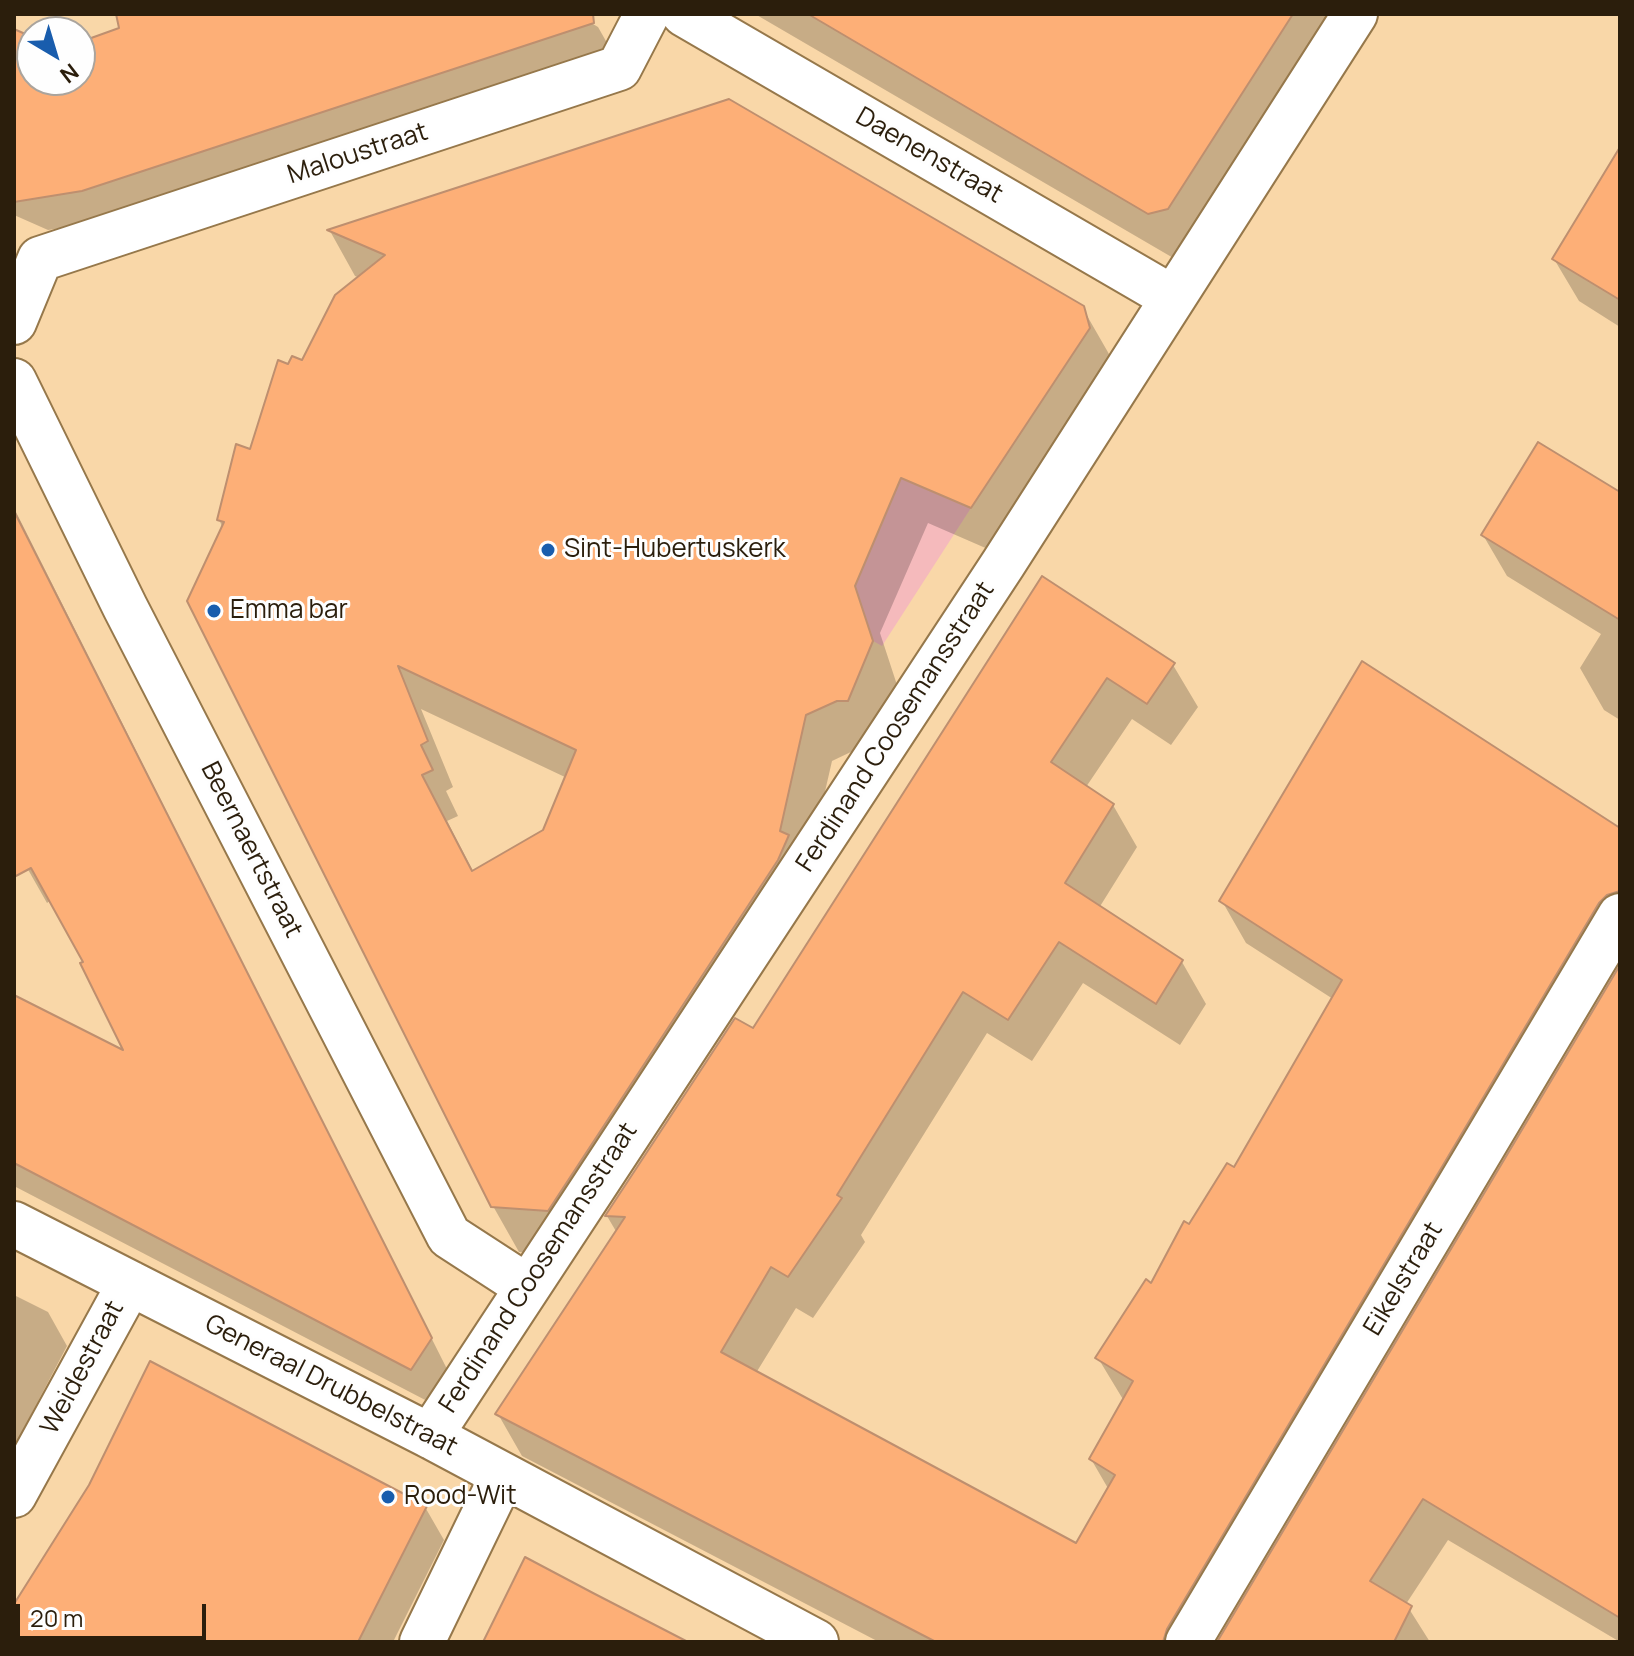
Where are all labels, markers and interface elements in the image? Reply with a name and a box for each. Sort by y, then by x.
north arrow [16,16,96,96]
text: N [54,57,85,90]
street label: Daenenstraat [850,101,1008,211]
street label: Maloustraat [284,117,432,191]
place label: Sint-Hubertuskerk [564,534,786,566]
marker: Sint-Hubertuskerk [539,541,557,559]
street label: Ferdinand Coosemansstraat [790,576,1002,878]
place label: Emma bar [230,595,348,627]
marker: Emma bar [205,602,223,620]
street label: Beernaertstraat [193,757,309,943]
street label: Ferdinand Coosemansstraat [433,1117,645,1419]
street label: Eikelstraat [1358,1217,1450,1341]
street label: Weidestraat [35,1296,131,1440]
street label: Generaal Drubbelstraat [200,1309,462,1463]
place label: Rood-Wit [404,1481,517,1513]
marker: Rood-Wit [379,1488,397,1506]
scale bar [20,1588,210,1638]
text: 20 m [30,1601,83,1634]

